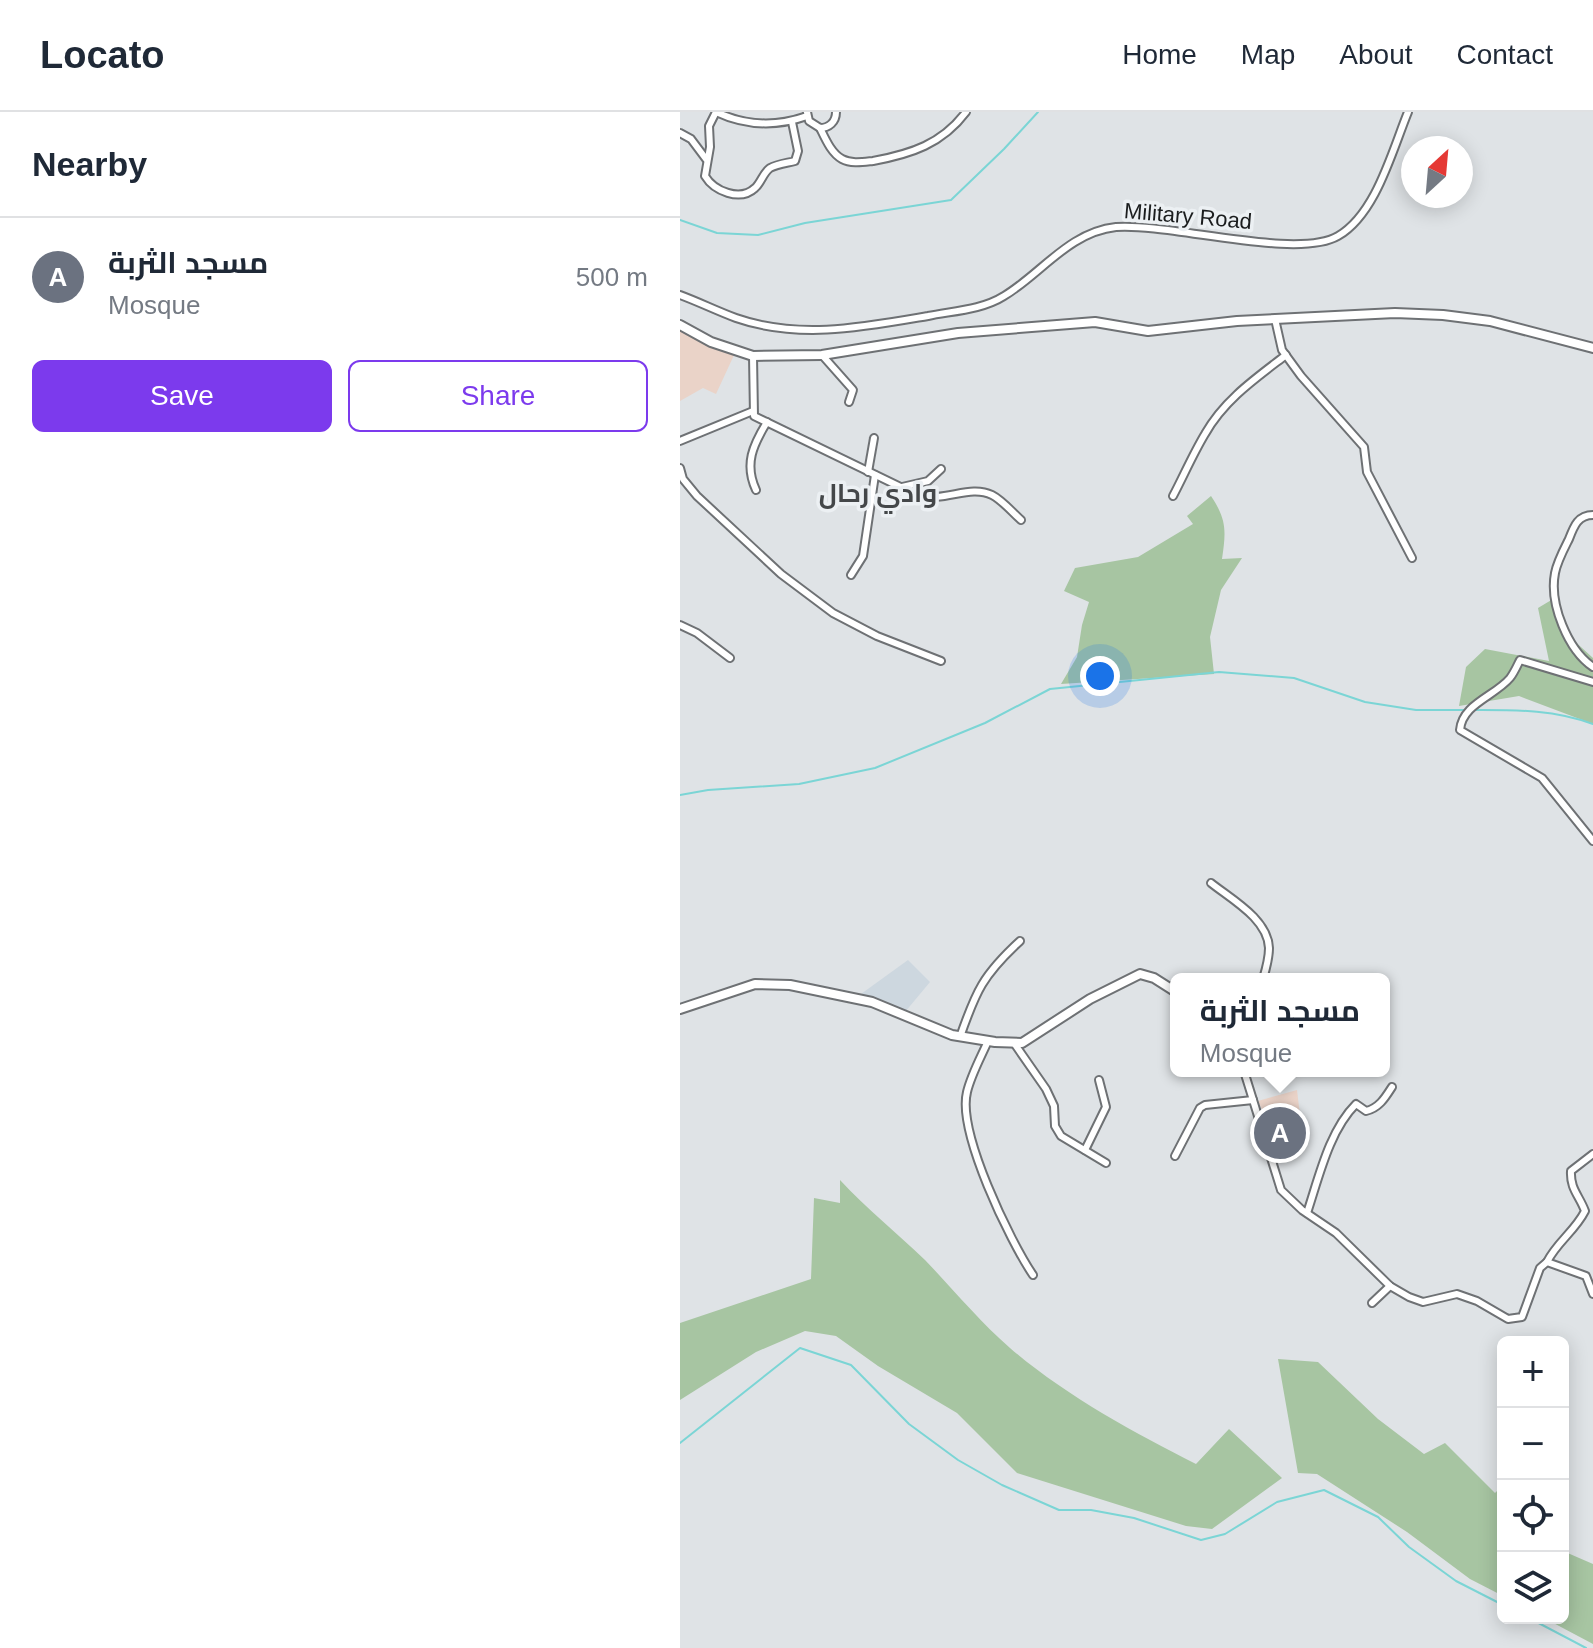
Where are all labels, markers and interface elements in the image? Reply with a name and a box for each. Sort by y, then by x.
text: Locato [40,34,165,76]
text: Home [1122,39,1197,70]
text: Map [1241,39,1295,70]
text: About [1339,39,1413,70]
text: Contact [1457,39,1553,70]
north arrow [1401,136,1473,208]
text: Nearby [32,145,147,183]
street label: Military Road [1123,198,1253,234]
text: مسجد الثربة [108,246,268,279]
text: A [49,262,67,292]
text: 500 m [576,262,648,292]
text: Mosque [108,290,201,320]
button: Save [32,360,332,432]
button: Share [348,360,648,432]
district label: وادي رحال [819,478,937,514]
your location [1080,656,1120,696]
popup [1170,973,1390,1077]
text: مسجد الثربة [1200,994,1360,1027]
text: Mosque [1200,1038,1292,1068]
pin: A [1254,1103,1306,1163]
map controls [1497,1336,1569,1624]
button: + [1497,1336,1569,1408]
button: − [1497,1408,1569,1480]
button: locate [1497,1480,1569,1552]
button: layers [1497,1552,1569,1624]

